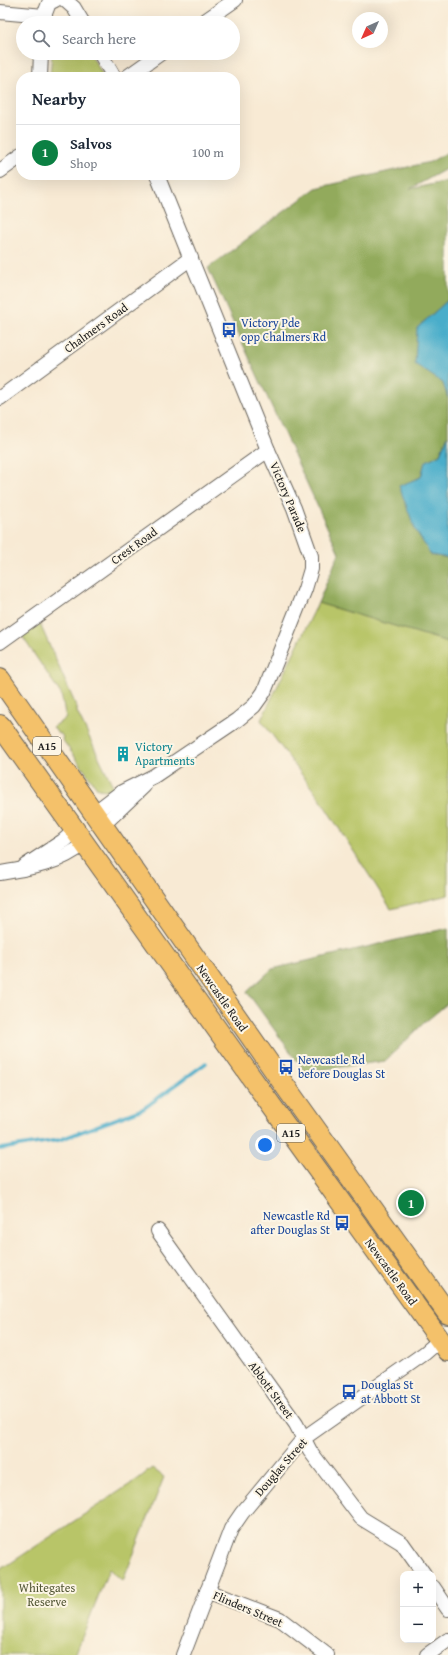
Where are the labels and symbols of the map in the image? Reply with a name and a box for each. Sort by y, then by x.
north arrow [352,12,388,48]
street label: Chalmers Road [60,298,132,357]
place label: Victory Pde opp Chalmers Rd [241,314,327,345]
bus stop icon: Victory Pde opp Chalmers Rd [220,321,238,339]
street label: Victory Parade [266,459,311,535]
street label: Crest Road [107,523,161,568]
road number: A15 [33,737,61,755]
place label: Victory Apartments [135,738,195,769]
building icon: Victory Apartments [114,745,132,763]
street label: Newcastle Road [193,961,252,1035]
place label: Newcastle Rd before Douglas St [298,1051,386,1082]
bus stop icon: Newcastle Rd before Douglas St [277,1058,295,1076]
road number: A15 [277,1124,305,1142]
your location [255,1135,275,1155]
pin: 1 [398,1188,424,1218]
place label: Newcastle Rd after Douglas St [251,1207,331,1238]
bus stop icon: Newcastle Rd after Douglas St [333,1214,351,1232]
street label: Newcastle Road [361,1235,422,1309]
street label: Abbott Street [245,1357,299,1423]
place label: Douglas St at Abbott St [361,1376,421,1407]
bus stop icon: Douglas St at Abbott St [340,1383,358,1401]
street label: Douglas Street [250,1433,311,1500]
park label: Whitegates Reserve [19,1579,75,1610]
street label: Flinders Street [211,1586,286,1631]

